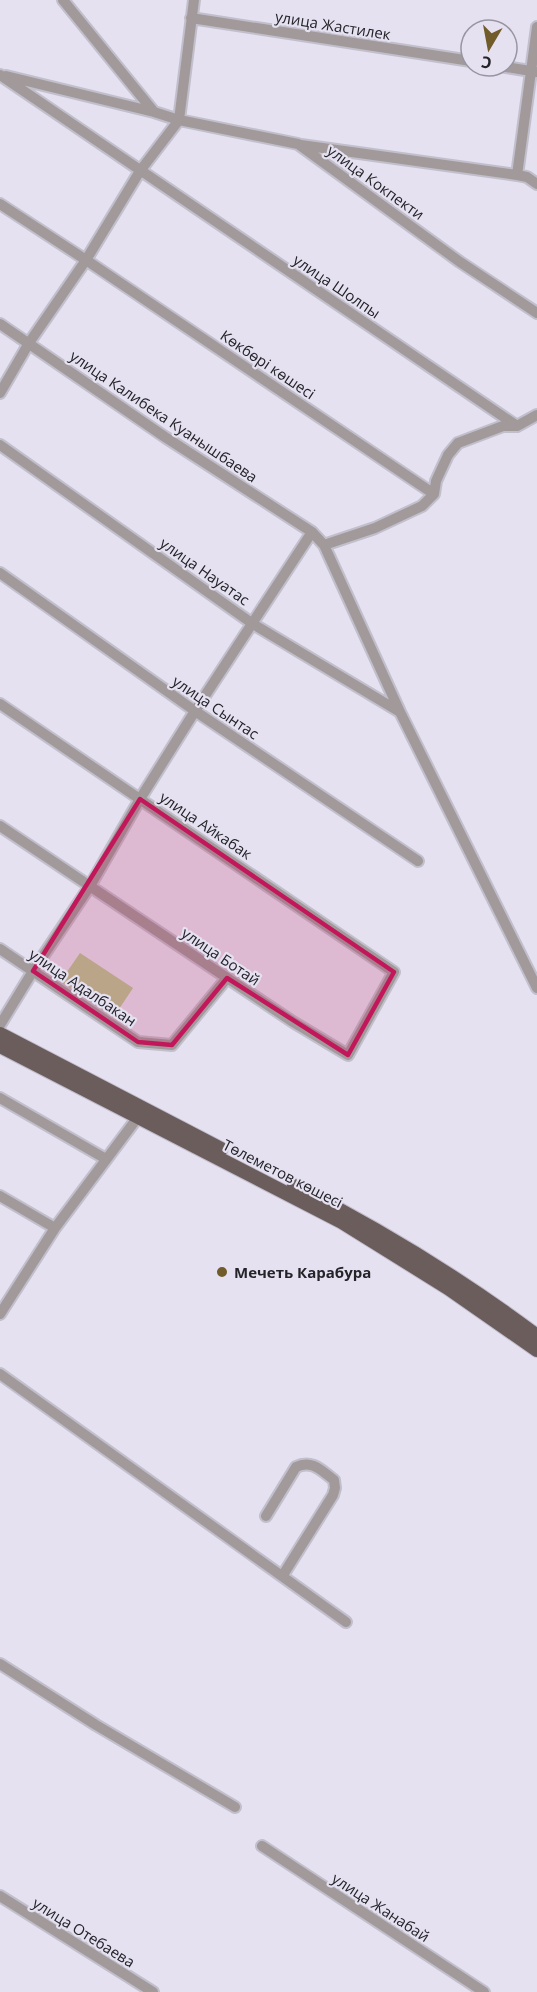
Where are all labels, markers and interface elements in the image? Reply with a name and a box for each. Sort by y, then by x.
street label: улица Жастилек [274,6,392,44]
north arrow [459,18,519,78]
text: С [479,51,493,74]
street label: улица Кокпекти [324,140,428,224]
street label: улица Шолпы [289,249,385,323]
street label: Көкбөрі көшесі [217,325,319,403]
street label: улица Калибека Куанышбаева [66,346,262,486]
street label: улица Науатас [156,533,254,609]
street label: улица Сынтас [169,671,263,743]
street label: улица Айкабак [156,787,256,863]
street label: улица Ботай [178,922,264,990]
street label: улица Адалбакан [26,944,140,1030]
street label: Төлеметов көшесі [220,1134,346,1212]
place label: Мечеть Карабура [234,1262,371,1282]
marker: Мечеть Карабура [215,1265,229,1279]
street label: улица Жанабай [328,1868,434,1946]
street label: улица Отебаева [29,1893,139,1971]

